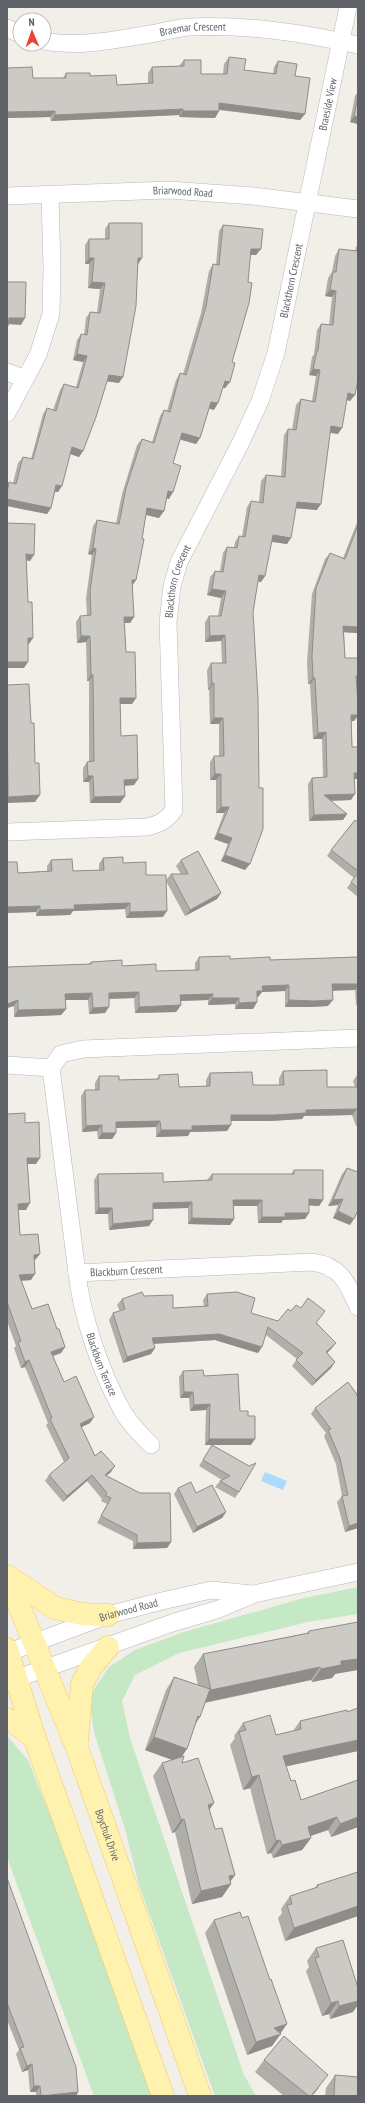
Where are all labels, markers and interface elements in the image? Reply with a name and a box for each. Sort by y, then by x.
north arrow [12,12,52,52]
text: N [28,15,35,29]
street label: Braemar Crescent [158,19,226,39]
street label: Braeside View [315,76,340,132]
street label: Briarwood Road [153,183,213,200]
street label: Blackthorn Crescent [277,242,306,319]
street label: Blackthorn Crescent [162,542,194,619]
street label: Blackburn Crescent [90,1262,163,1279]
street label: Blackburn Terrace [83,1331,121,1399]
street label: Briarwood Road [97,1595,159,1625]
street label: Boychuk Drive [92,1807,123,1863]

